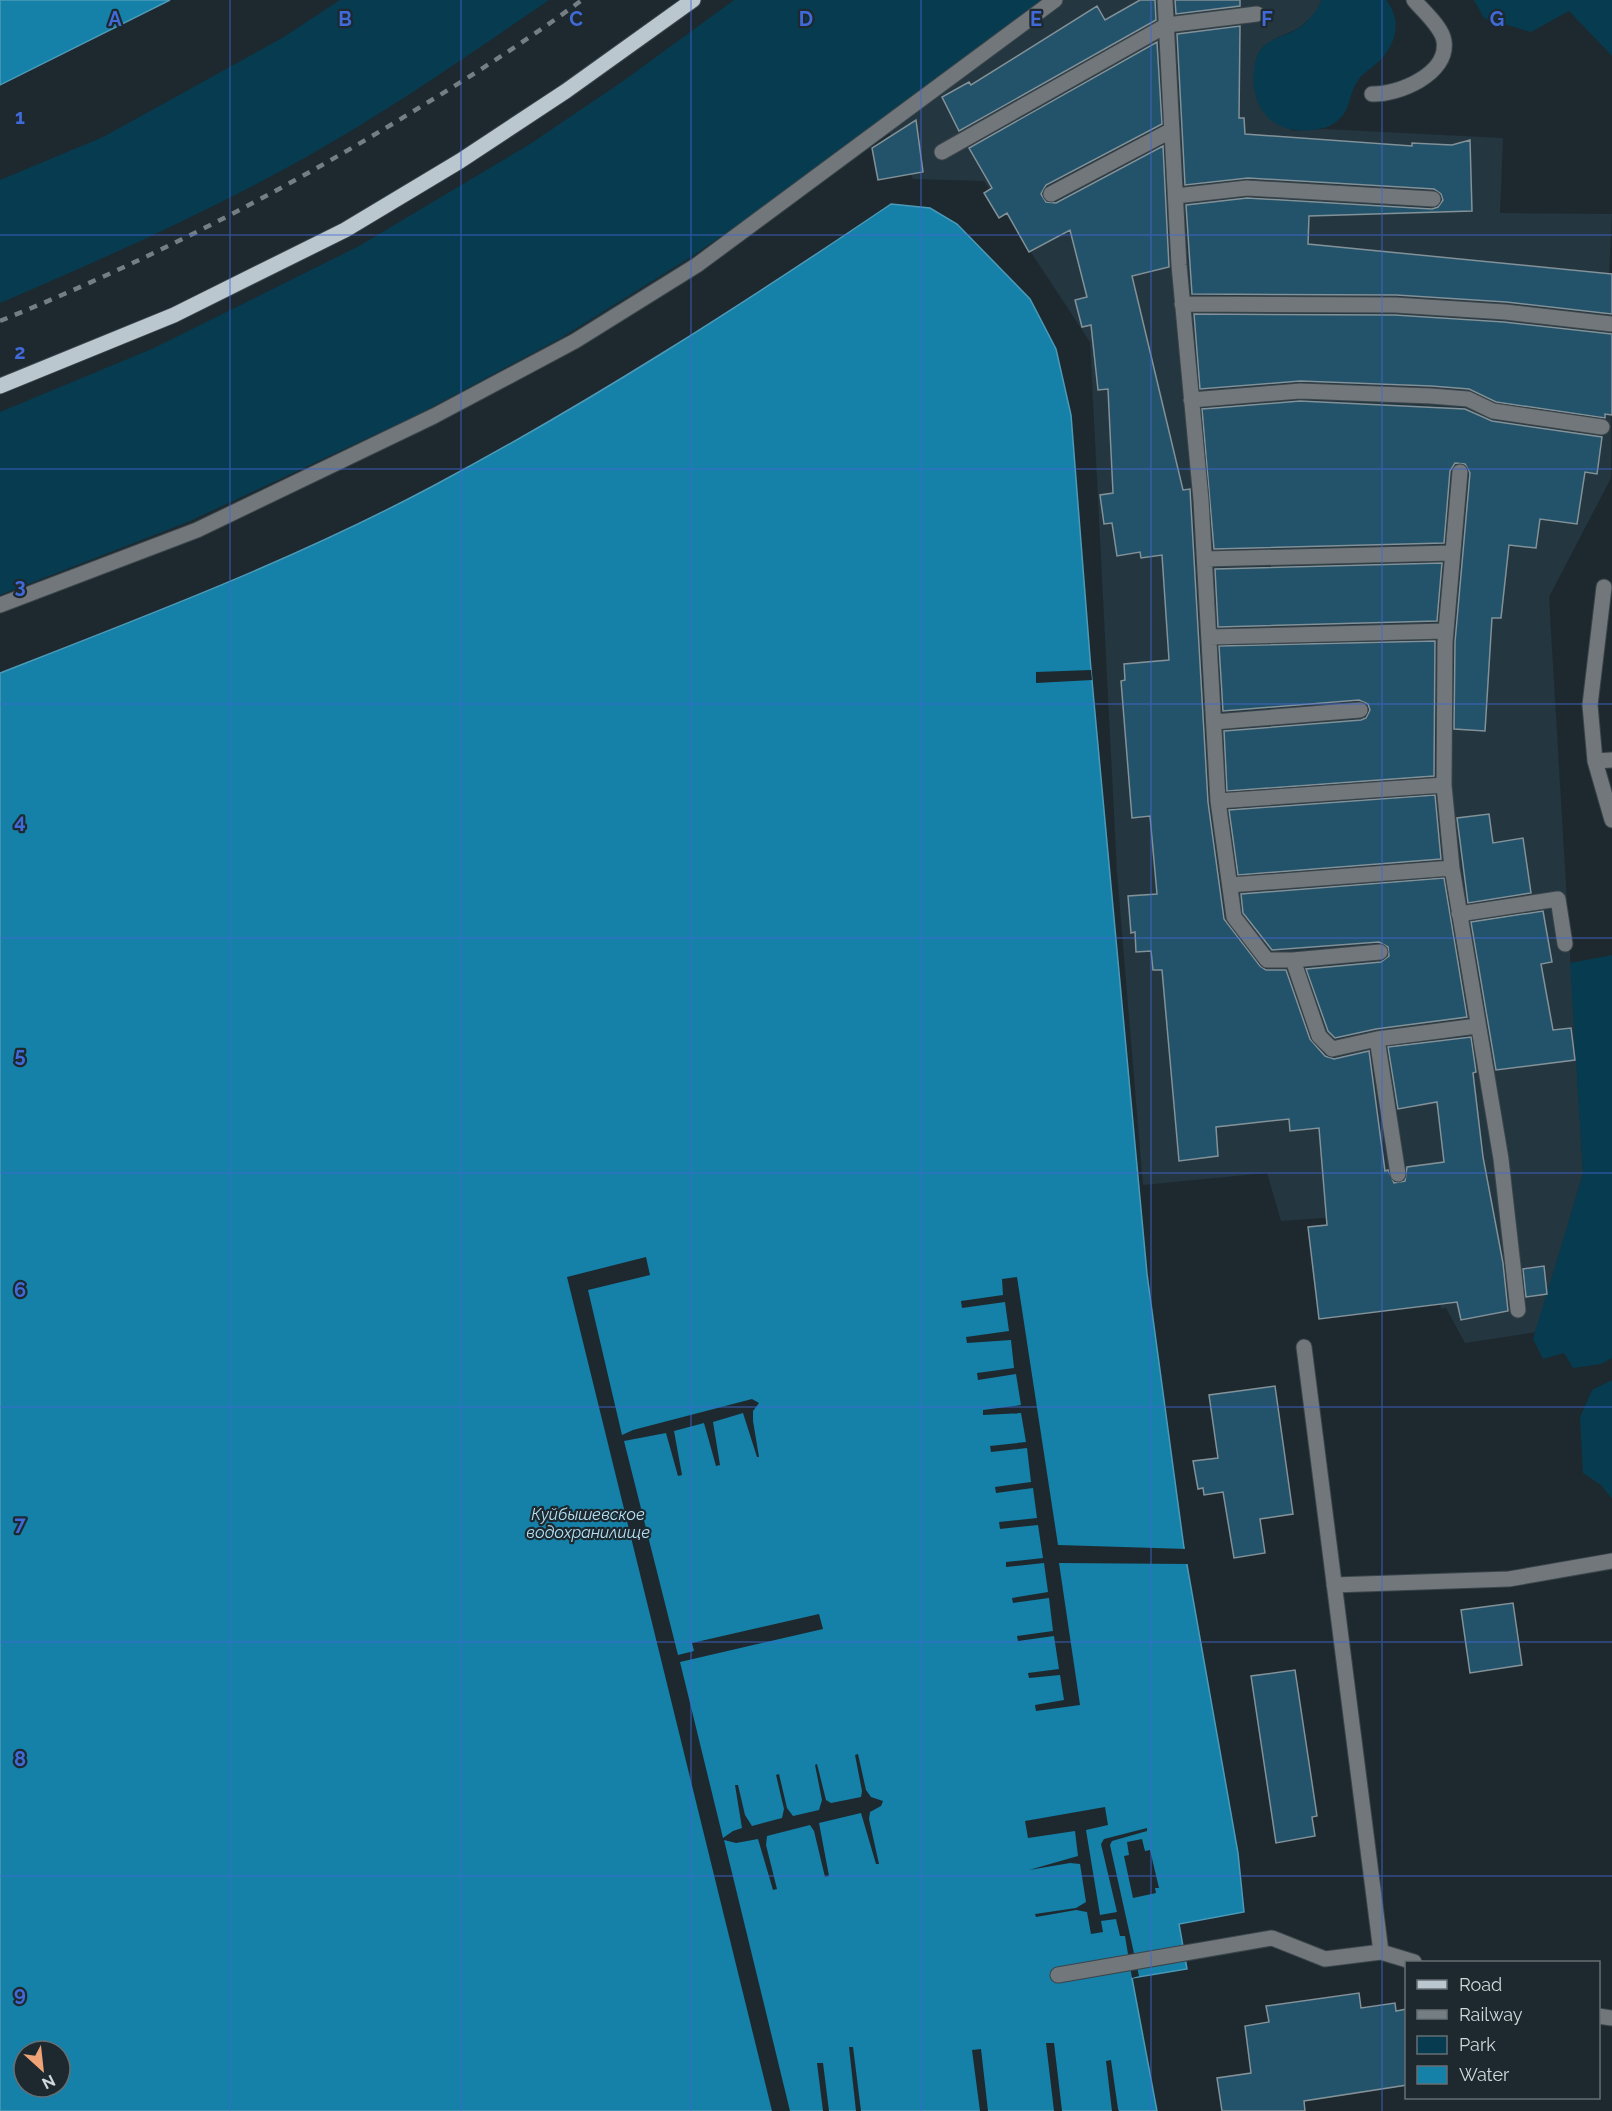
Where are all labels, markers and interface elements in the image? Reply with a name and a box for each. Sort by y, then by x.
text: A [108,7,122,31]
text: B [338,7,352,31]
text: C [569,7,583,31]
text: D [799,7,813,31]
text: E [1030,7,1042,31]
text: F [1261,7,1273,31]
text: G [1490,7,1504,31]
text: 1 [15,105,25,129]
text: 2 [14,340,26,364]
text: 3 [14,574,26,598]
text: 4 [14,809,26,833]
text: 5 [14,1043,26,1067]
text: 6 [14,1278,26,1302]
water label: Куйбышевское водохранилище [526,1505,650,1542]
text: 7 [14,1512,26,1536]
text: 8 [14,1747,26,1771]
legend [1405,1961,1600,2099]
text: Road [1459,1974,1502,1995]
text: 9 [14,1982,26,2006]
text: Railway [1459,2004,1523,2025]
text: Park [1459,2034,1496,2055]
north arrow [12,2039,72,2099]
text: Water [1459,2064,1510,2085]
text: N [39,2071,58,2093]

